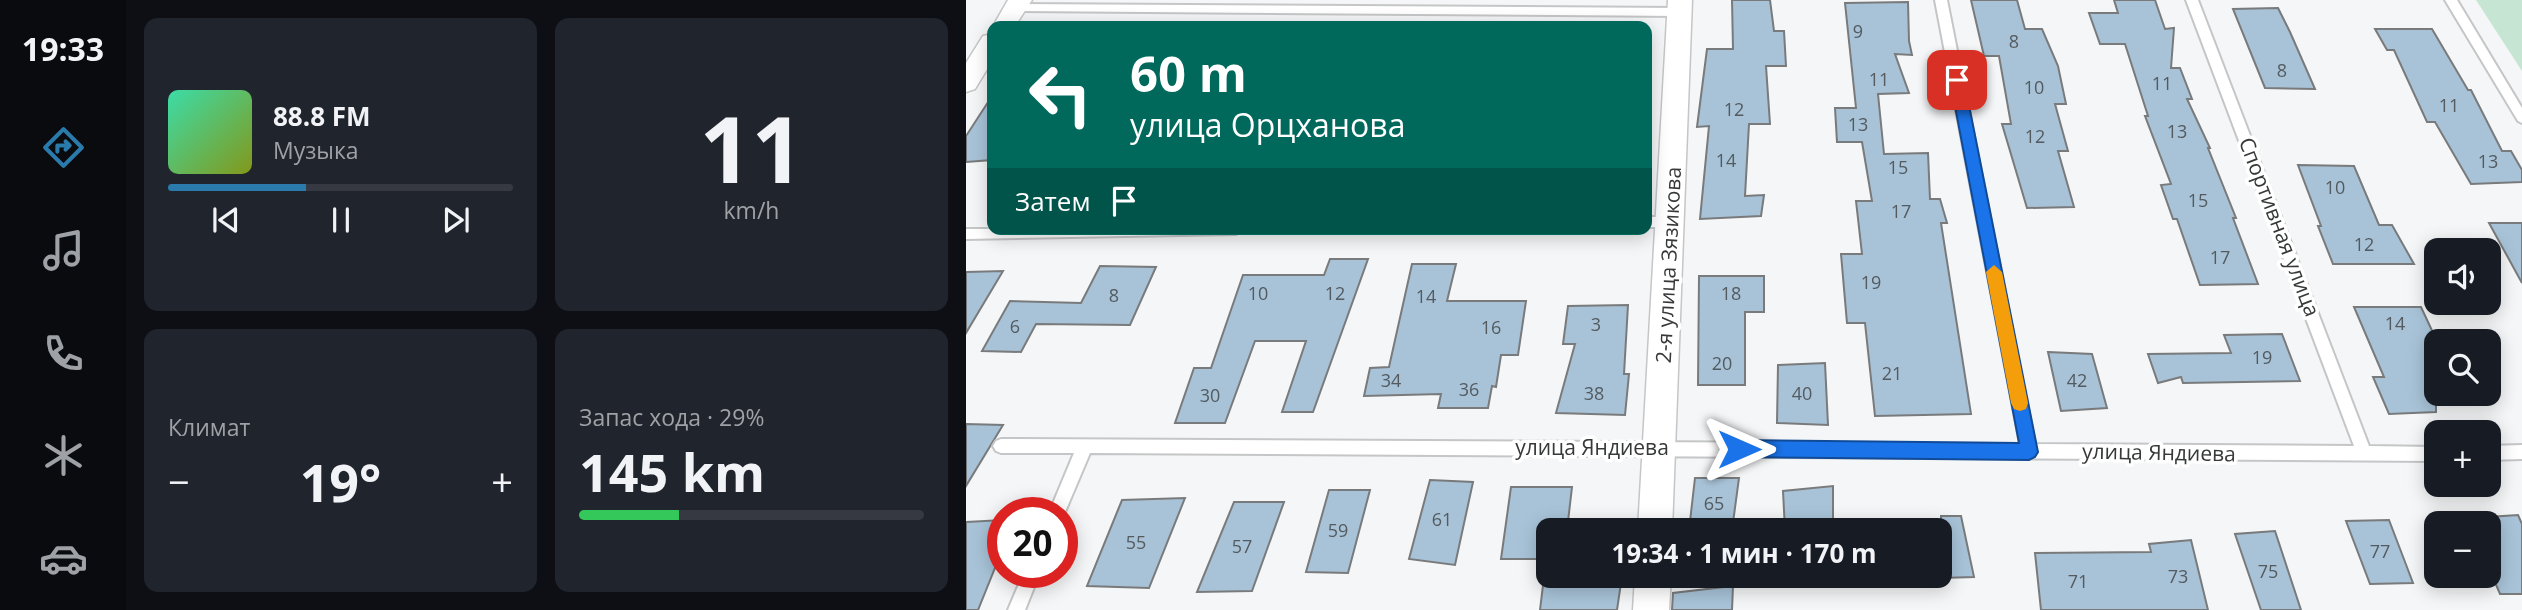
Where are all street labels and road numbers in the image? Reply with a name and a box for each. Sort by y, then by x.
street label: Спортивная улица [2233,133,2327,320]
street label: 2-я улица Зязикова [1649,166,1687,364]
street label: улица Яндиева [1515,433,1669,461]
street label: улица Яндиева [2082,437,2236,467]

